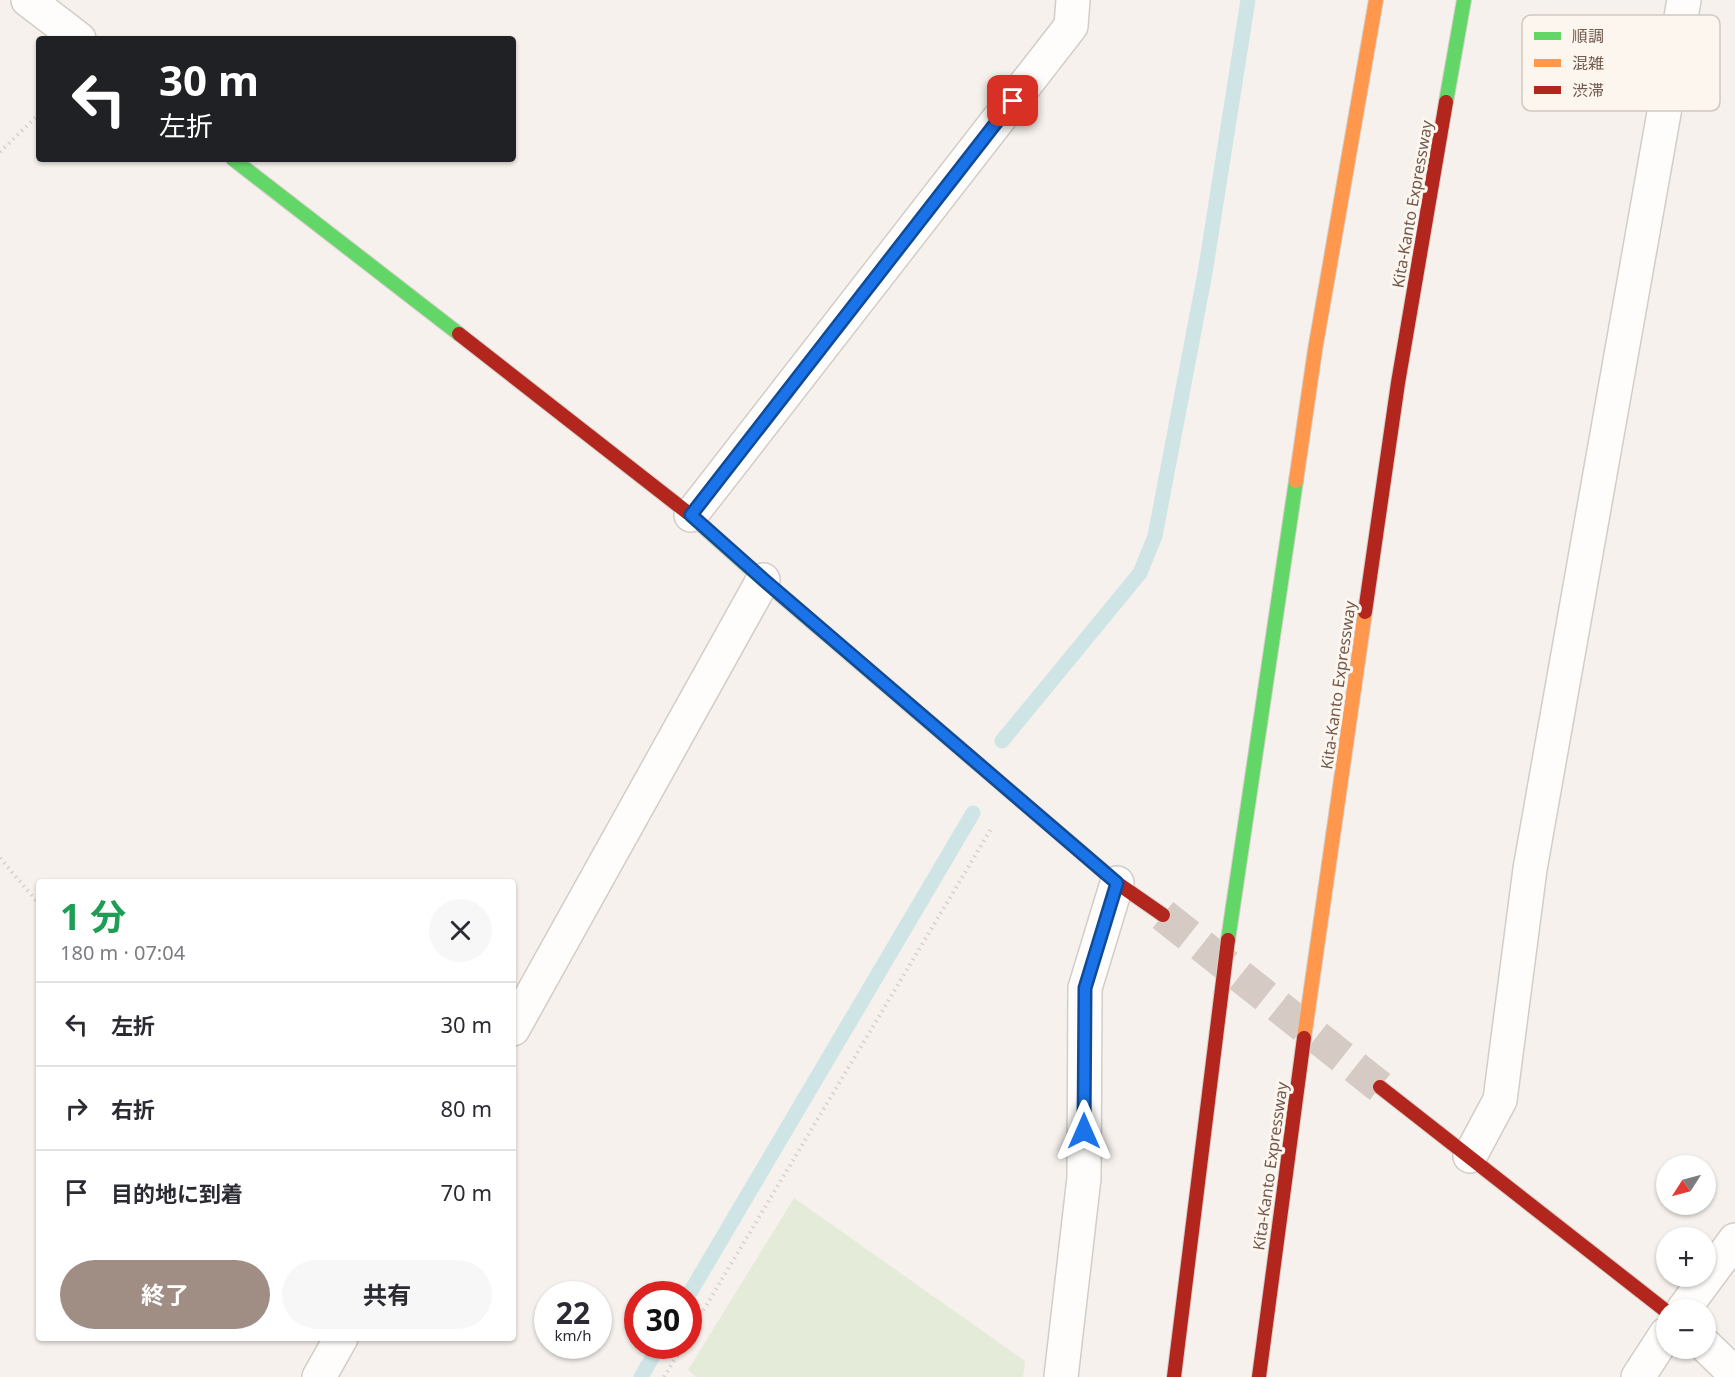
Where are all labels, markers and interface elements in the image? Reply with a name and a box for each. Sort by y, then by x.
legend [1522,15,1720,111]
text: 順調 [1572,25,1604,47]
text: 30 m [159,51,259,108]
text: 混雑 [1572,52,1604,74]
icon: left [60,60,138,138]
pin [987,75,1038,126]
text: 渋滞 [1572,79,1604,101]
icon: arrive [996,84,1029,117]
text: 左折 [159,107,213,144]
street label: Kita-Kanto Expressway [1386,118,1438,290]
street label: Kita-Kanto Expressway [1315,599,1361,771]
text: 1 分 [60,892,126,941]
button: close [429,899,492,962]
text: 180 m · 07:04 [60,939,185,966]
icon: left [60,1008,93,1041]
text: 30 m [441,1009,492,1039]
text: 左折 [111,1010,155,1040]
street label: Kita-Kanto Expressway [1247,1080,1293,1252]
icon: right [60,1092,93,1125]
text: 80 m [441,1093,492,1123]
text: 右折 [111,1094,155,1124]
position arrow [1052,1099,1116,1163]
north arrow [1656,1155,1716,1215]
map controls [1656,1155,1716,1359]
icon: arrive [60,1176,93,1209]
text: 70 m [441,1177,492,1207]
text: 目的地に到着 [111,1178,243,1208]
button: + [1656,1227,1716,1287]
button: 終了 [60,1260,270,1329]
button: 共有 [282,1260,492,1329]
speed limit sign: 30 [624,1281,702,1359]
text: 22 [556,1292,590,1333]
button: − [1656,1299,1716,1359]
text: km/h [555,1325,591,1345]

